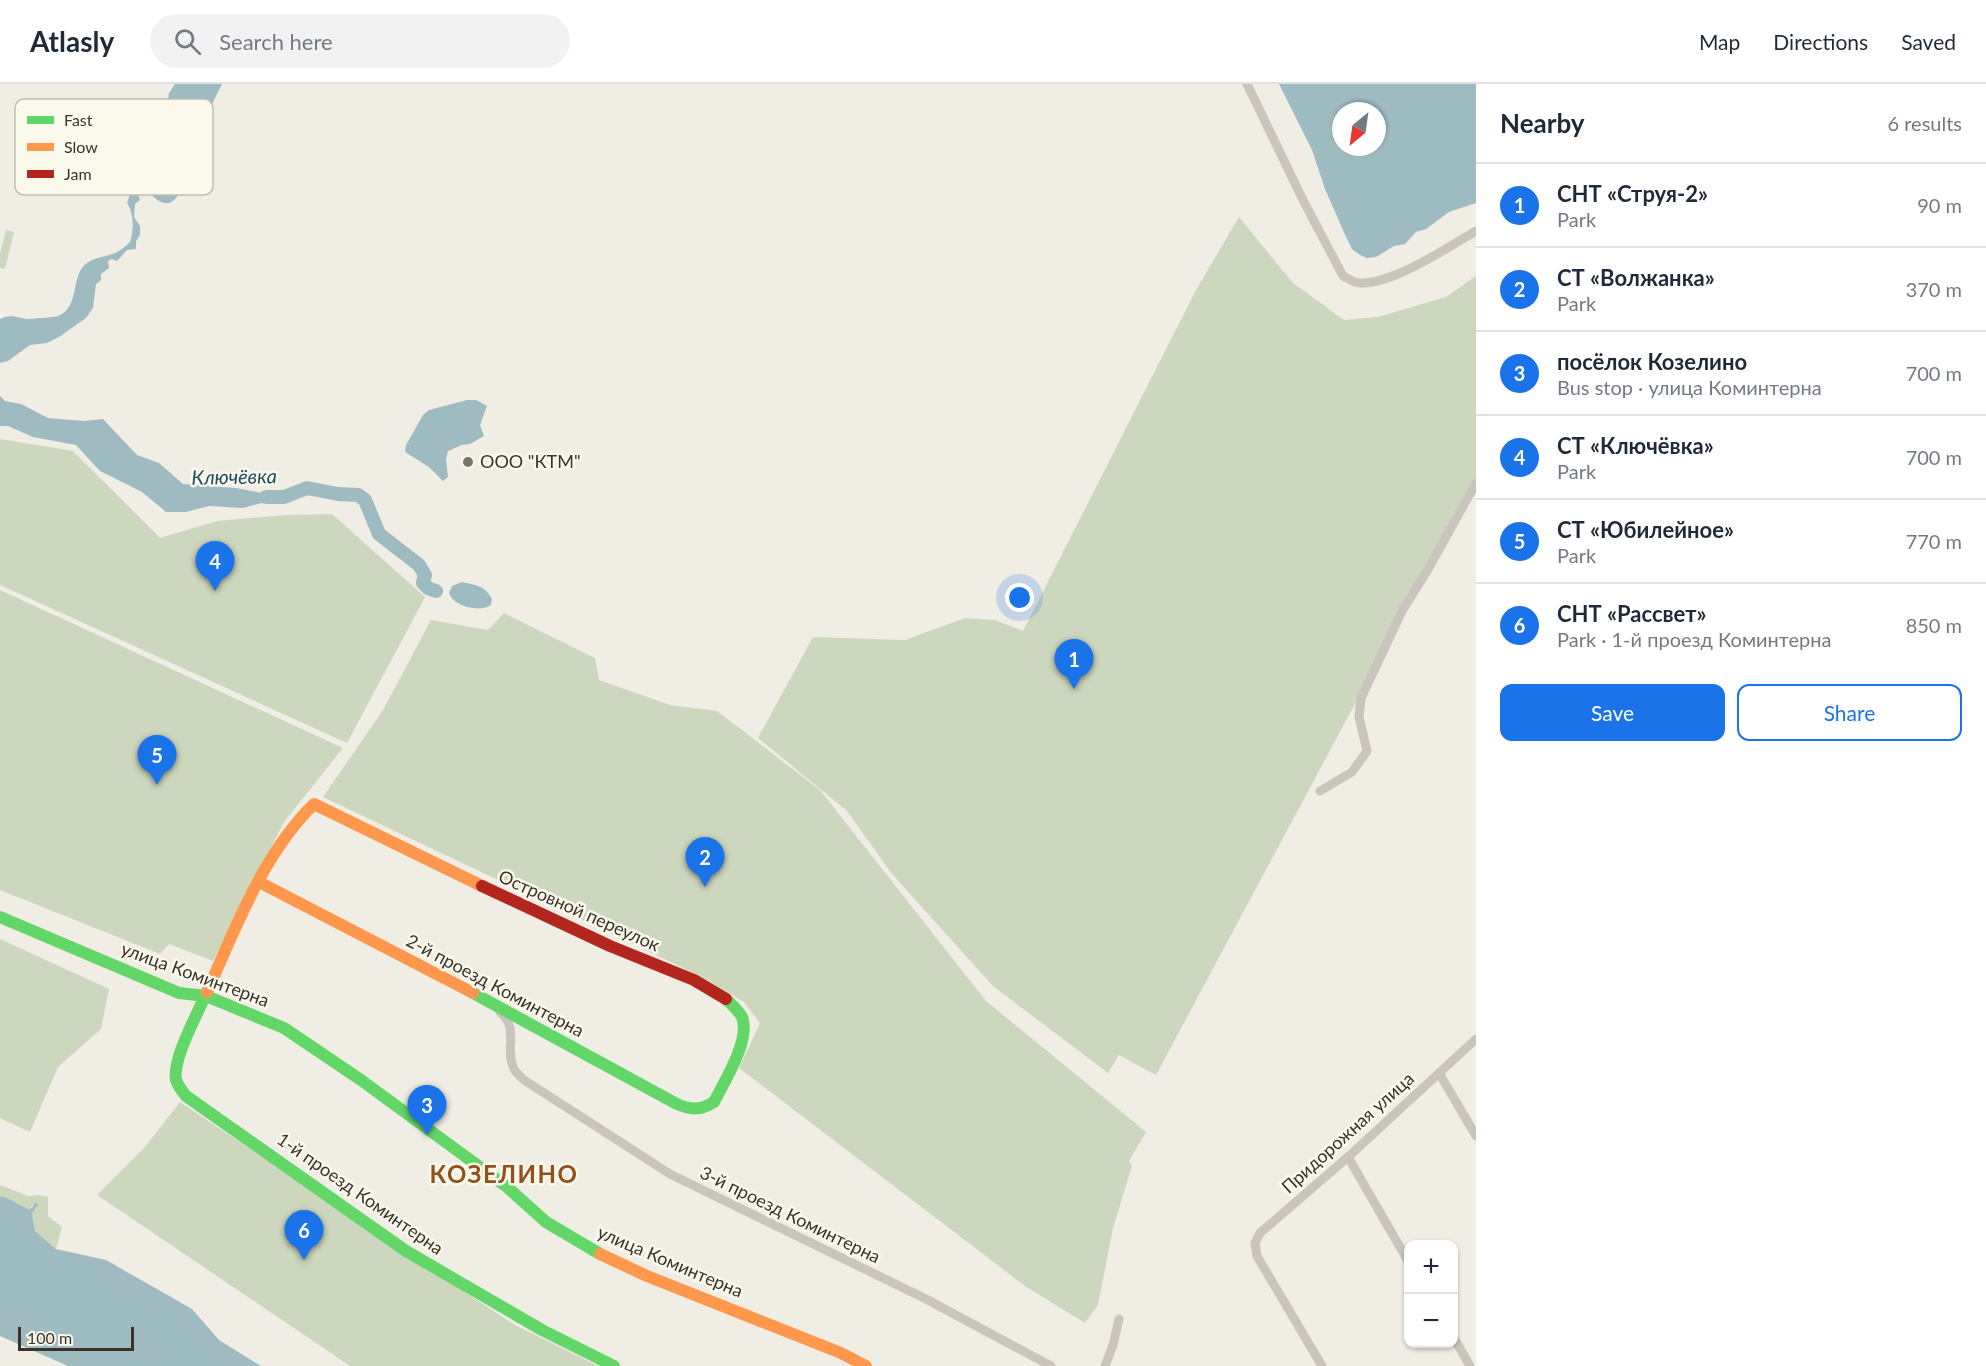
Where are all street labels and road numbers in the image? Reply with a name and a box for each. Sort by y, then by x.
street label: Островной переулок [495,865,664,956]
street label: 2-й проезд Коминтерна [403,929,588,1041]
street label: улица Коминтерна [118,937,272,1011]
street label: Придорожная улица [1277,1067,1418,1197]
street label: 1-й проезд Коминтерна [273,1127,448,1259]
street label: 3-й проезд Коминтерна [697,1161,884,1267]
street label: улица Коминтерна [594,1220,746,1302]

